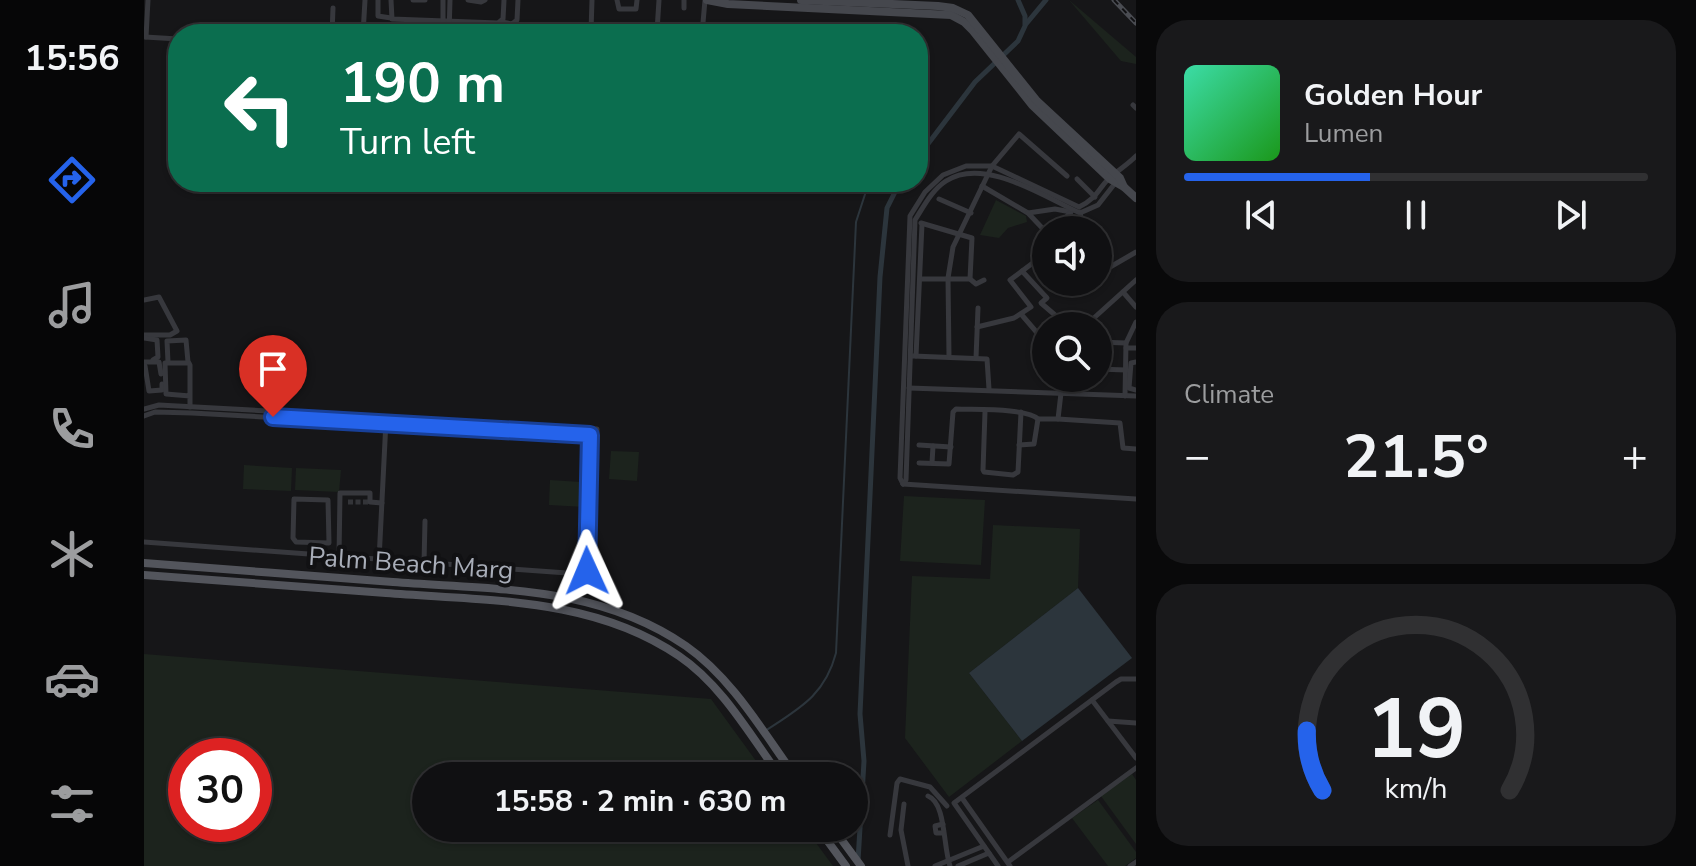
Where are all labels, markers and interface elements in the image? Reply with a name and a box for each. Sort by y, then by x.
text: 15:56 [24,34,120,83]
text: 190 m [340,45,505,122]
icon: left [208,56,312,160]
text: Golden Hour [1304,75,1482,116]
text: Lumen [1304,116,1383,151]
text: Turn left [340,118,475,167]
icon: directions [44,152,100,208]
icon: previous [1239,193,1283,237]
icon: pause [1394,193,1438,237]
icon: next [1549,193,1593,237]
map controls [1032,216,1112,392]
button: sound [1032,216,1112,296]
icon: music [44,277,100,333]
button: search [1032,312,1112,392]
pin [239,335,307,417]
icon: arrive [251,347,295,391]
text: Climate [1184,377,1274,412]
icon: phone [44,401,100,457]
text: 21.5° [1343,416,1489,498]
text: − [1184,427,1210,487]
text: + [1622,427,1648,487]
icon: climate [44,526,100,582]
position arrow [545,529,629,613]
street label: Palm Beach Marg [307,539,515,588]
icon: car [44,651,100,707]
text: 19 [1366,673,1466,786]
speed limit sign: 30 [168,738,272,842]
text: km/h [1385,769,1447,808]
icon: filters [44,776,100,832]
text: 15:58 · 2 min · 630 m [494,781,786,822]

